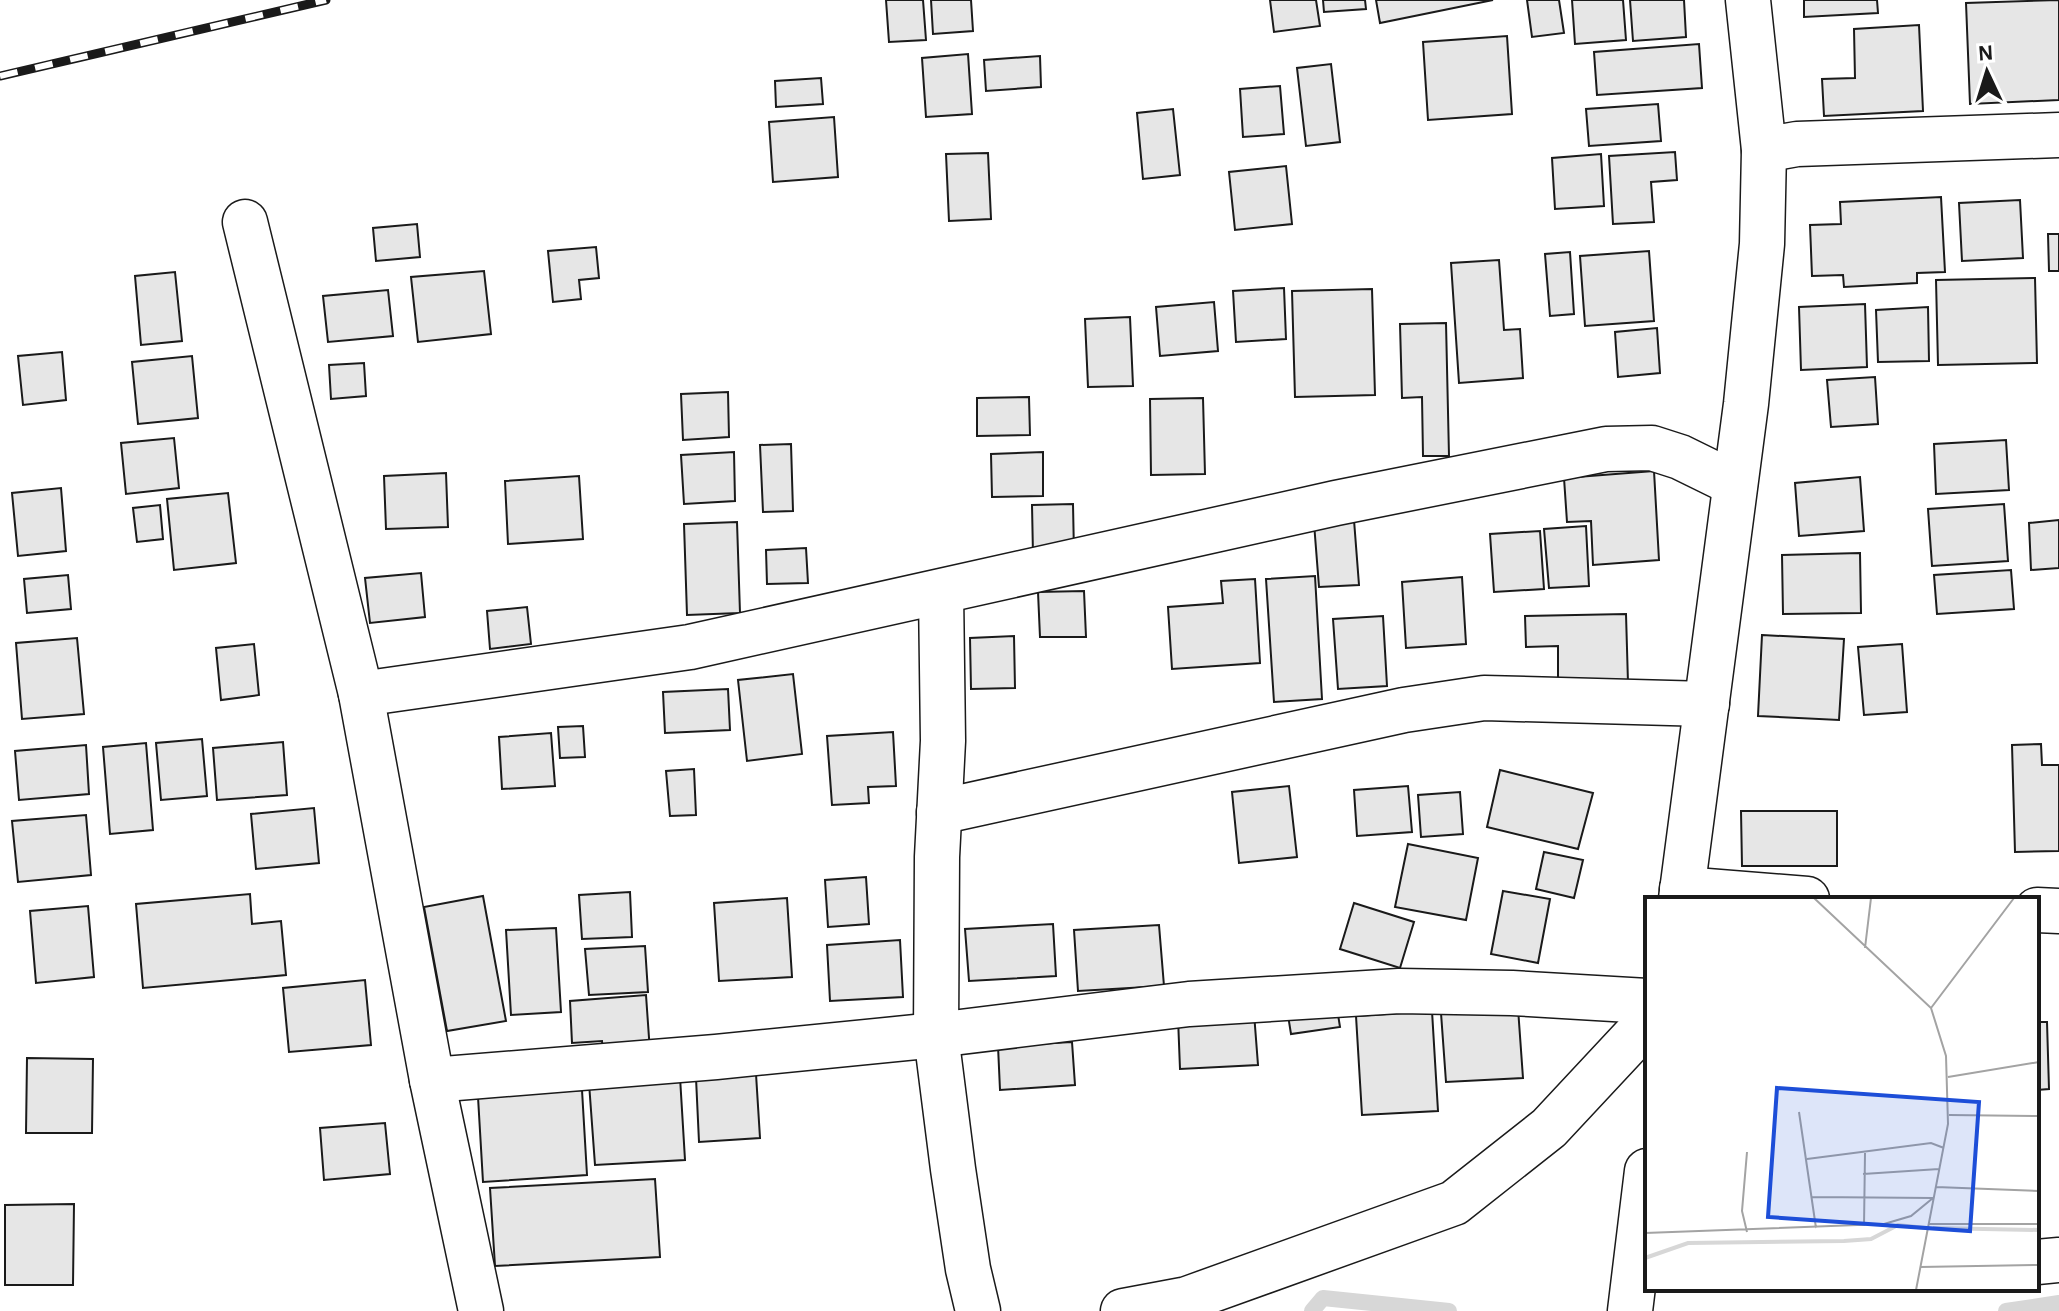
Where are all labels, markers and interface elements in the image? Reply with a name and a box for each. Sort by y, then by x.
north arrow [1947,32,2027,112]
text: N [1977,42,1994,65]
inset map [1645,897,2039,1291]

